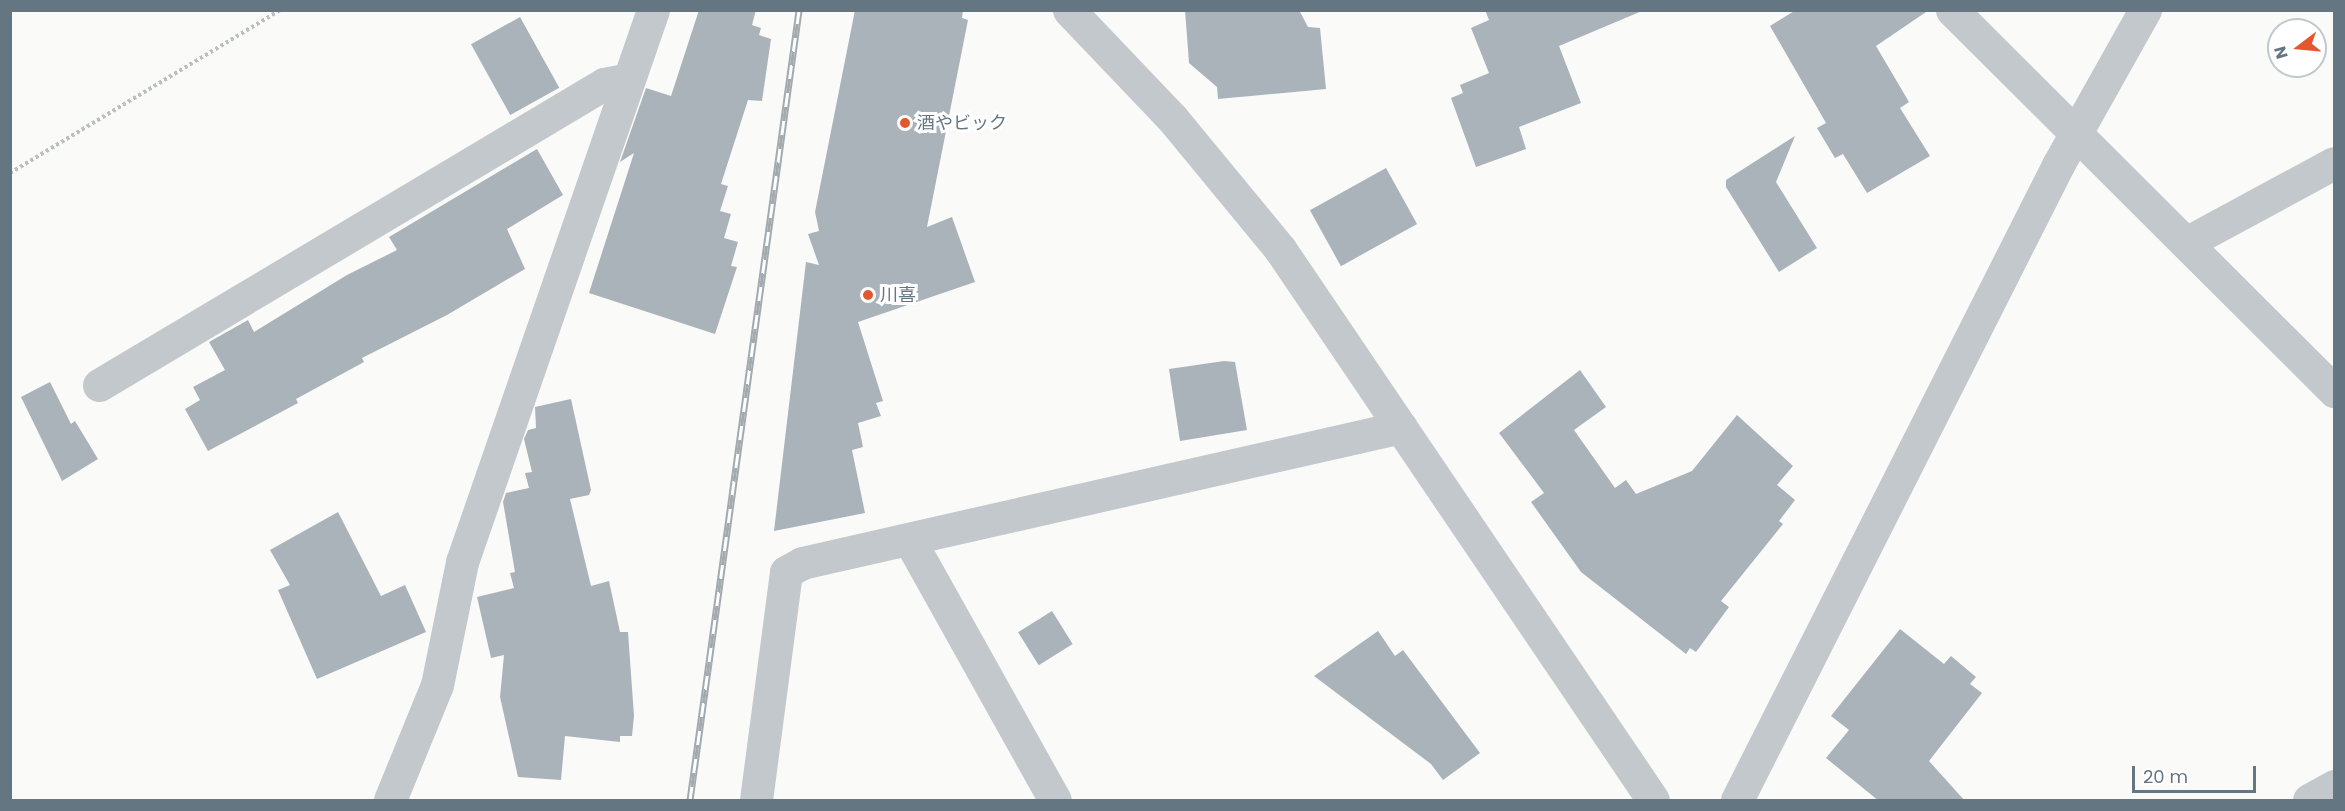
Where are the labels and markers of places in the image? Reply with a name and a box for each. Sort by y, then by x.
place label: 酒やビック [917,112,1007,134]
marker: 酒やビック [898,116,912,130]
place label: 川喜 [880,284,916,306]
marker: 川喜 [861,288,875,302]

